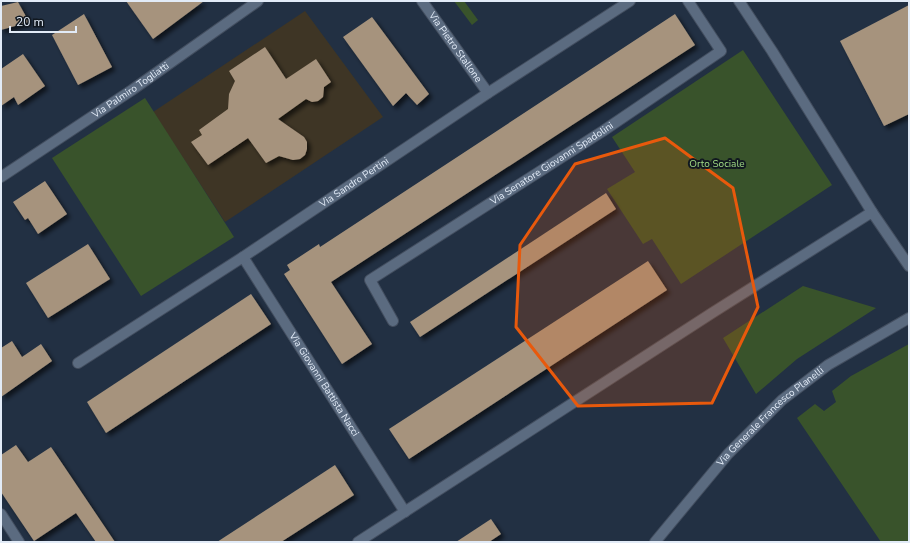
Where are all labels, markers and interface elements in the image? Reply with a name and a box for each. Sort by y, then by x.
scale bar [10,8,76,34]
street label: Via Pietro Stallone [425,8,485,85]
text: 20 m [16,14,44,30]
street label: Via Palmiro Togliatti [89,59,172,122]
street label: Via Senatore Giovanni Spadolini [487,119,616,209]
street label: Via Sandro Pertini [316,154,392,211]
park label: Orto Sociale [689,157,745,171]
street label: Via Giovanni Battista Nacci [285,329,362,439]
street label: Via Generale Francesco Planelli [713,364,827,470]

